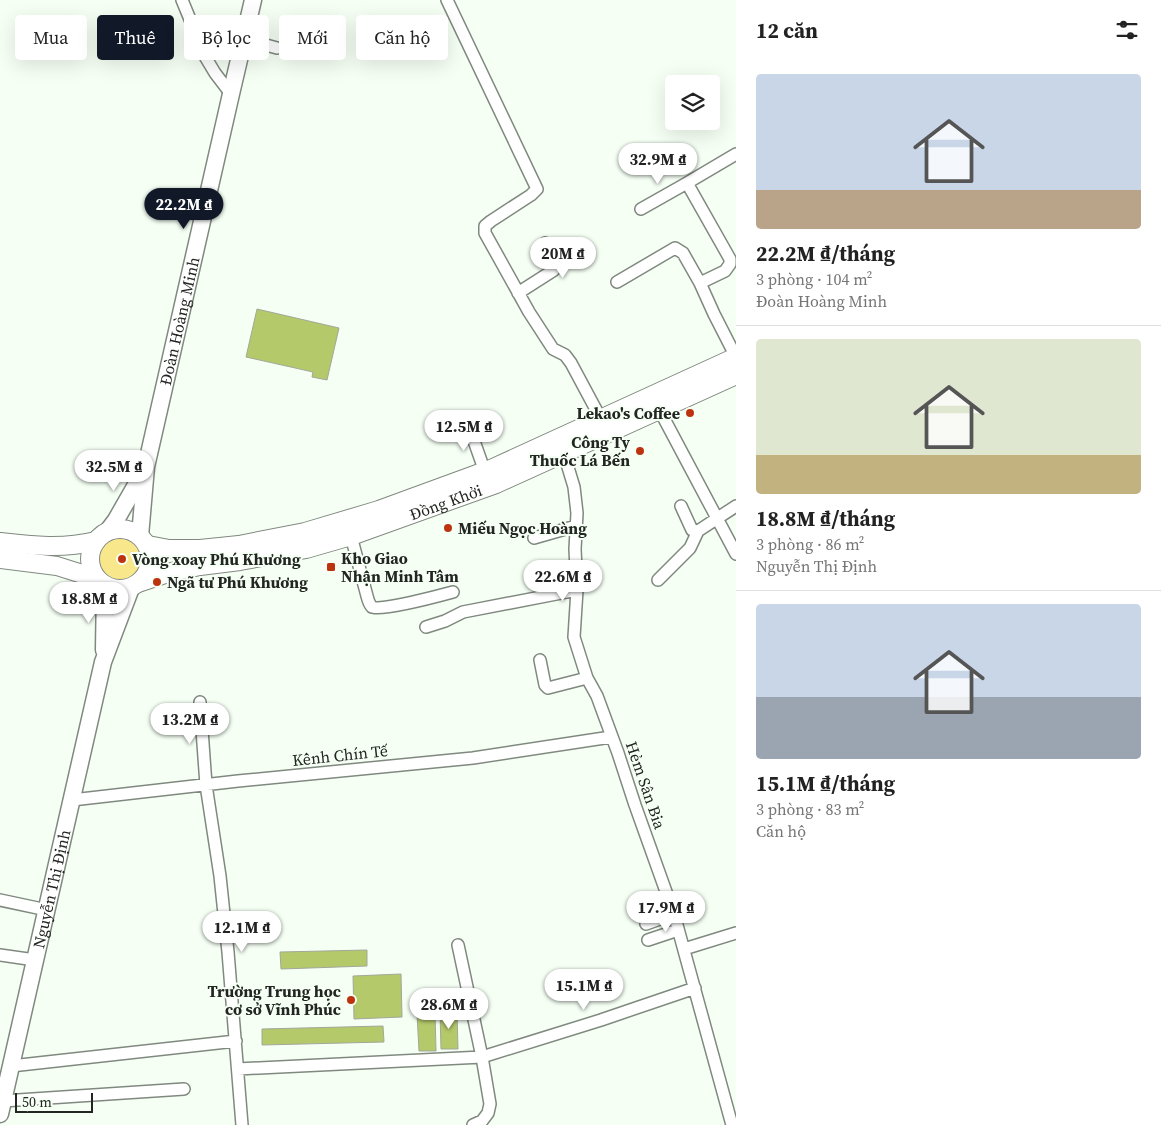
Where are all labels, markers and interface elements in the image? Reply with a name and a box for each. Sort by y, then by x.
chip: Mua [15,15,87,60]
chip: Thuê [97,15,174,60]
chip: Bộ lọc [184,15,269,60]
chip: Mới [279,15,346,60]
chip: Căn hộ [356,15,448,60]
text: 12 căn [756,16,818,45]
icon: filters [1113,16,1141,44]
map controls [665,75,720,130]
button: layers [665,75,720,130]
icon: home [904,106,994,196]
pin: 32.9M ₫ [612,142,704,185]
text: 32.9M ₫ [629,148,687,170]
pin: 22.2M ₫ [138,188,230,230]
text: 22.2M ₫ [155,193,213,215]
pin: 20M ₫ [528,236,598,279]
text: 22.2M ₫/tháng [756,239,895,268]
text: 20M ₫ [541,242,585,264]
street label: Đoàn Hoàng Minh [154,254,205,387]
text: 3 phòng · 104 m² [756,268,872,290]
text: Đoàn Hoàng Minh [756,290,887,312]
icon: home [904,372,994,462]
place label: Lekao's Coffee [576,402,680,424]
marker: Lekao's Coffee [684,407,696,419]
pin: 12.5M ₫ [418,410,510,452]
text: 12.5M ₫ [435,415,493,437]
place label: Công Ty Thuốc Lá Bến [530,431,630,471]
marker: Công Ty Thuốc Lá Bến [634,445,646,457]
pin: 32.5M ₫ [68,450,160,492]
text: 32.5M ₫ [85,455,143,477]
street label: Đồng Khởi [406,479,485,525]
text: 18.8M ₫/tháng [756,504,895,533]
place label: Miếu Ngọc Hoàng [458,517,587,539]
marker: Miếu Ngọc Hoàng [442,522,454,534]
text: 3 phòng · 86 m² [756,533,864,555]
place label: Kho Giao Nhận Minh Tâm [341,547,459,587]
place label: Vòng xoay Phú Khương [132,548,301,570]
marker: Vòng xoay Phú Khương [116,553,128,565]
text: Nguyễn Thị Định [756,555,877,577]
pin: 22.6M ₫ [517,560,609,602]
marker: Kho Giao Nhận Minh Tâm [325,561,337,573]
text: 22.6M ₫ [534,565,592,587]
place label: Ngã tư Phú Khương [167,571,308,593]
marker: Ngã tư Phú Khương [151,576,163,588]
pin: 18.8M ₫ [43,582,135,624]
text: 18.8M ₫ [60,587,118,609]
icon: home [904,637,994,727]
pin: 13.2M ₫ [144,702,236,745]
text: 13.2M ₫ [161,708,219,730]
street label: Hẻm Sân Bia [621,738,672,833]
street label: Kênh Chín Tế [291,739,390,771]
text: 15.1M ₫/tháng [756,769,895,798]
text: 3 phòng · 83 m² [756,798,864,820]
text: Căn hộ [756,820,806,842]
street label: Nguyễn Thị Định [27,827,76,950]
pin: 17.9M ₫ [620,890,712,933]
text: 17.9M ₫ [637,896,695,918]
pin: 12.1M ₫ [196,910,288,953]
text: 12.1M ₫ [213,916,271,938]
pin: 15.1M ₫ [538,968,630,1011]
text: 15.1M ₫ [555,974,613,996]
place label: Trường Trung học cơ sở Vĩnh Phúc [207,980,341,1020]
pin: 28.6M ₫ [403,988,495,1030]
text: 28.6M ₫ [420,993,478,1015]
marker: Trường Trung học cơ sở Vĩnh Phúc [345,994,357,1006]
scale bar [15,1090,92,1113]
text: 50 m [22,1092,52,1112]

